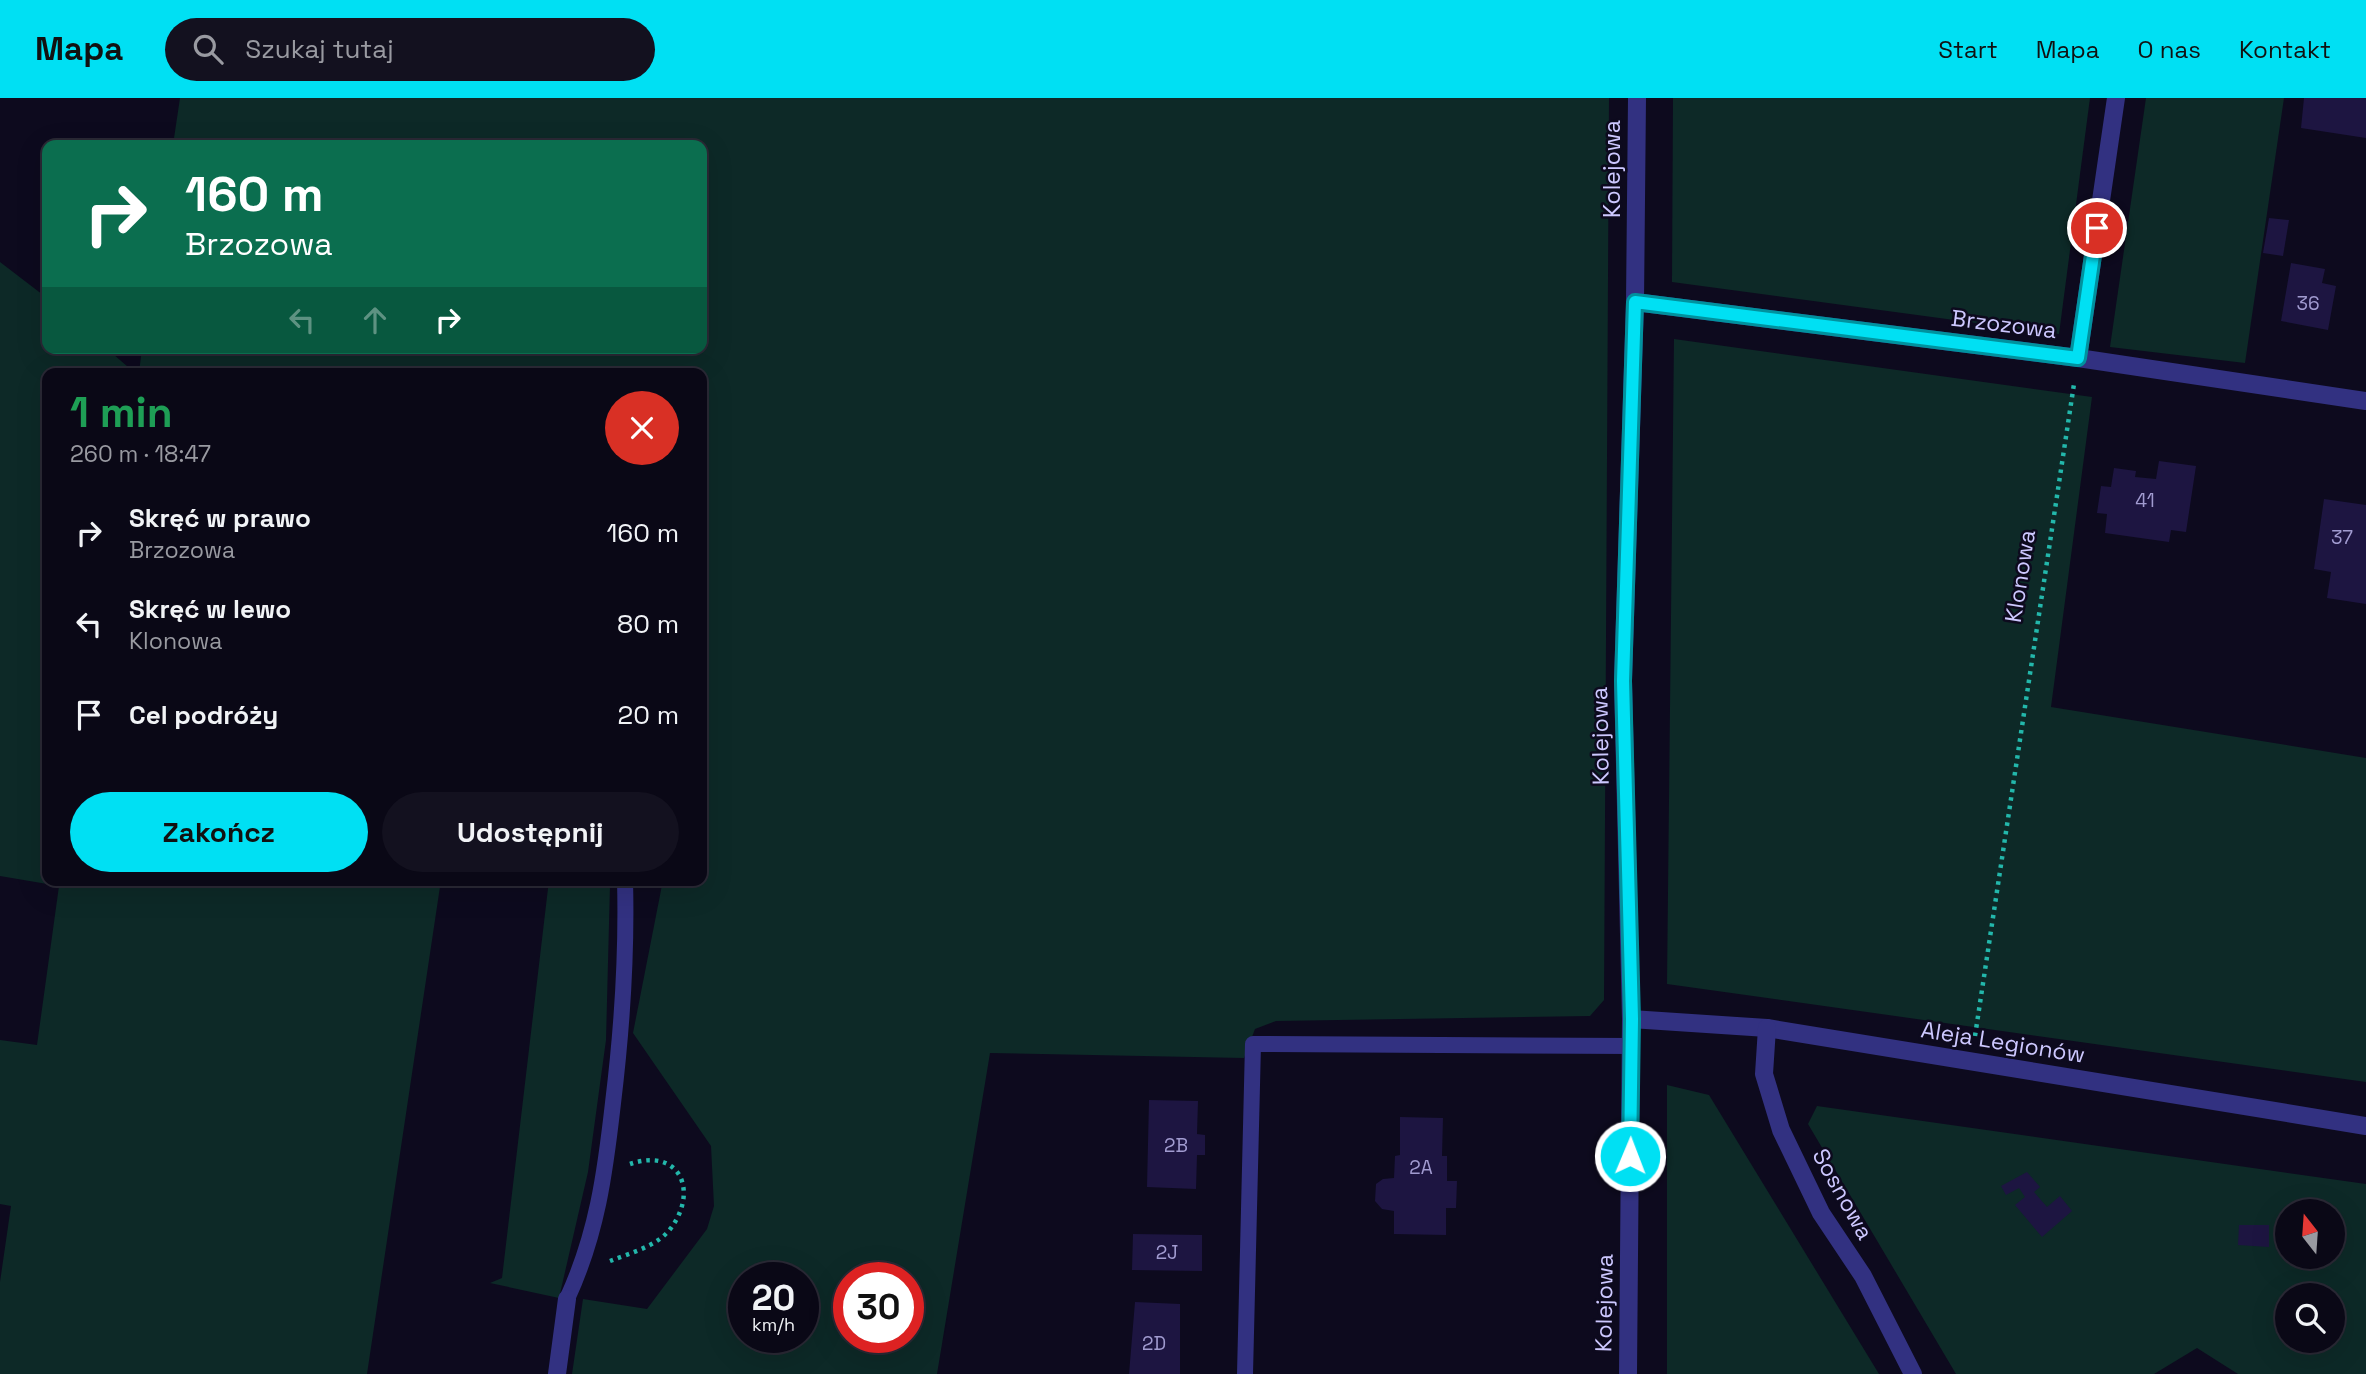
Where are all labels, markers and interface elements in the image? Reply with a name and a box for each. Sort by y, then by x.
search box [165,18,655,81]
text: Mapa [35,28,123,70]
icon: search [189,30,227,68]
text: Szukaj tutaj [245,32,394,66]
text: Start [1938,34,1998,65]
text: Mapa [2036,34,2100,65]
text: O nas [2138,34,2201,65]
text: Kontakt [2239,34,2331,65]
street label: Kolejowa [1597,120,1627,218]
text: 160 m [185,163,323,225]
icon: right [70,168,161,259]
pin [2067,198,2127,258]
icon: arrive [2078,209,2116,247]
text: Brzozowa [185,224,333,264]
house number: 36 [2296,291,2320,316]
icon: left [283,301,321,339]
icon: ahead [356,301,394,339]
icon: right [429,301,467,339]
street label: Brzozowa [1949,303,2059,345]
text: 1 min [70,386,173,439]
button: close [605,391,679,465]
text: 260 m · 18:47 [70,439,211,469]
house number: 41 [2135,488,2155,513]
text: Skręć w prawo [129,501,311,535]
icon: right [70,514,108,552]
text: 160 m [607,516,679,550]
house number: 37 [2331,525,2353,550]
street label: Klonowa [1998,528,2042,624]
text: Brzozowa [129,535,235,565]
text: Skręć w lewo [129,592,291,626]
icon: left [70,605,108,643]
text: 80 m [617,607,679,641]
text: Klonowa [129,626,222,656]
street label: Kolejowa [1584,687,1616,785]
icon: arrive [70,696,108,734]
text: Cel podróży [129,698,278,732]
text: 20 m [618,698,679,732]
button: Zakończ [70,792,368,872]
button: Udostępnij [382,792,679,872]
street label: Aleja Legionów [1919,1014,2087,1070]
position arrow [1593,1119,1667,1193]
house number: 2B [1164,1133,1188,1158]
street label: Sosnowa [1806,1143,1880,1245]
house number: 2A [1409,1155,1433,1180]
north arrow [2275,1199,2345,1269]
map controls [2275,1199,2345,1353]
house number: 2J [1156,1240,1178,1265]
street label: Kolejowa [1588,1254,1620,1352]
speed limit sign: 30 [833,1262,924,1353]
text: 20 [752,1276,795,1320]
button: search [2275,1283,2345,1353]
text: km/h [752,1313,795,1336]
house number: 2D [1142,1331,1166,1356]

